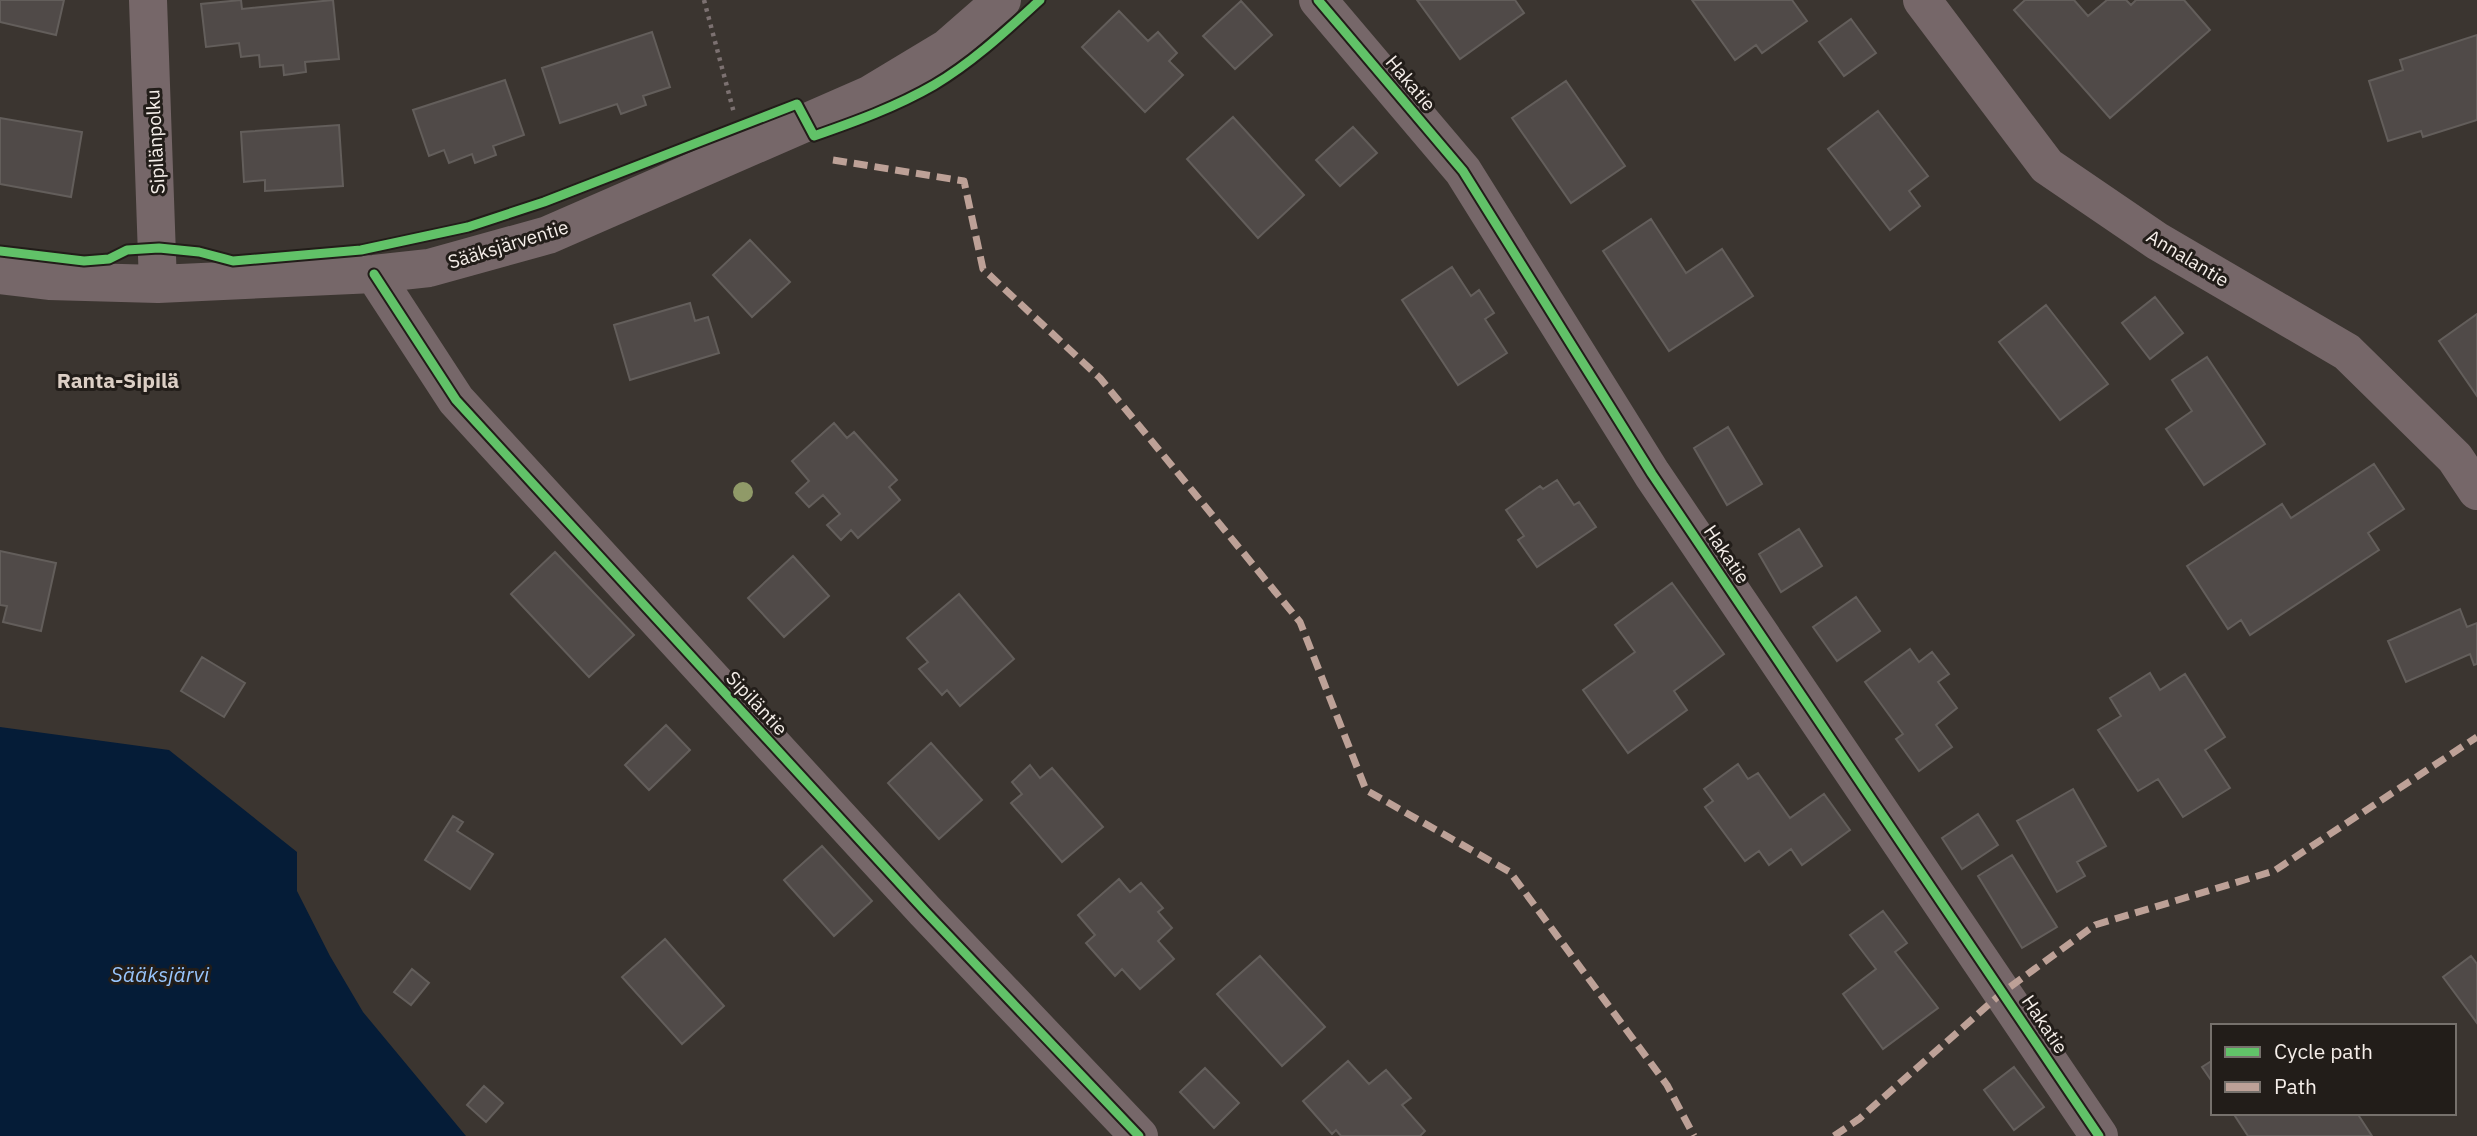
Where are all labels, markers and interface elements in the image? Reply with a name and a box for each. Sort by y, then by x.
street label: Hakatie [1381,50,1441,116]
street label: Sipilänpolku [140,89,170,195]
street label: Sääksjärventie [445,214,571,274]
street label: Annalantie [2142,224,2234,292]
district label: Ranta-Sipilä [57,366,179,394]
street label: Hakatie [1699,520,1755,588]
street label: Sipiläntie [721,666,793,740]
water label: Sääksjärvi [111,960,210,988]
street label: Hakatie [2017,990,2073,1058]
legend [2211,1024,2456,1115]
text: Cycle path [2274,1037,2373,1065]
text: Path [2274,1072,2317,1100]

